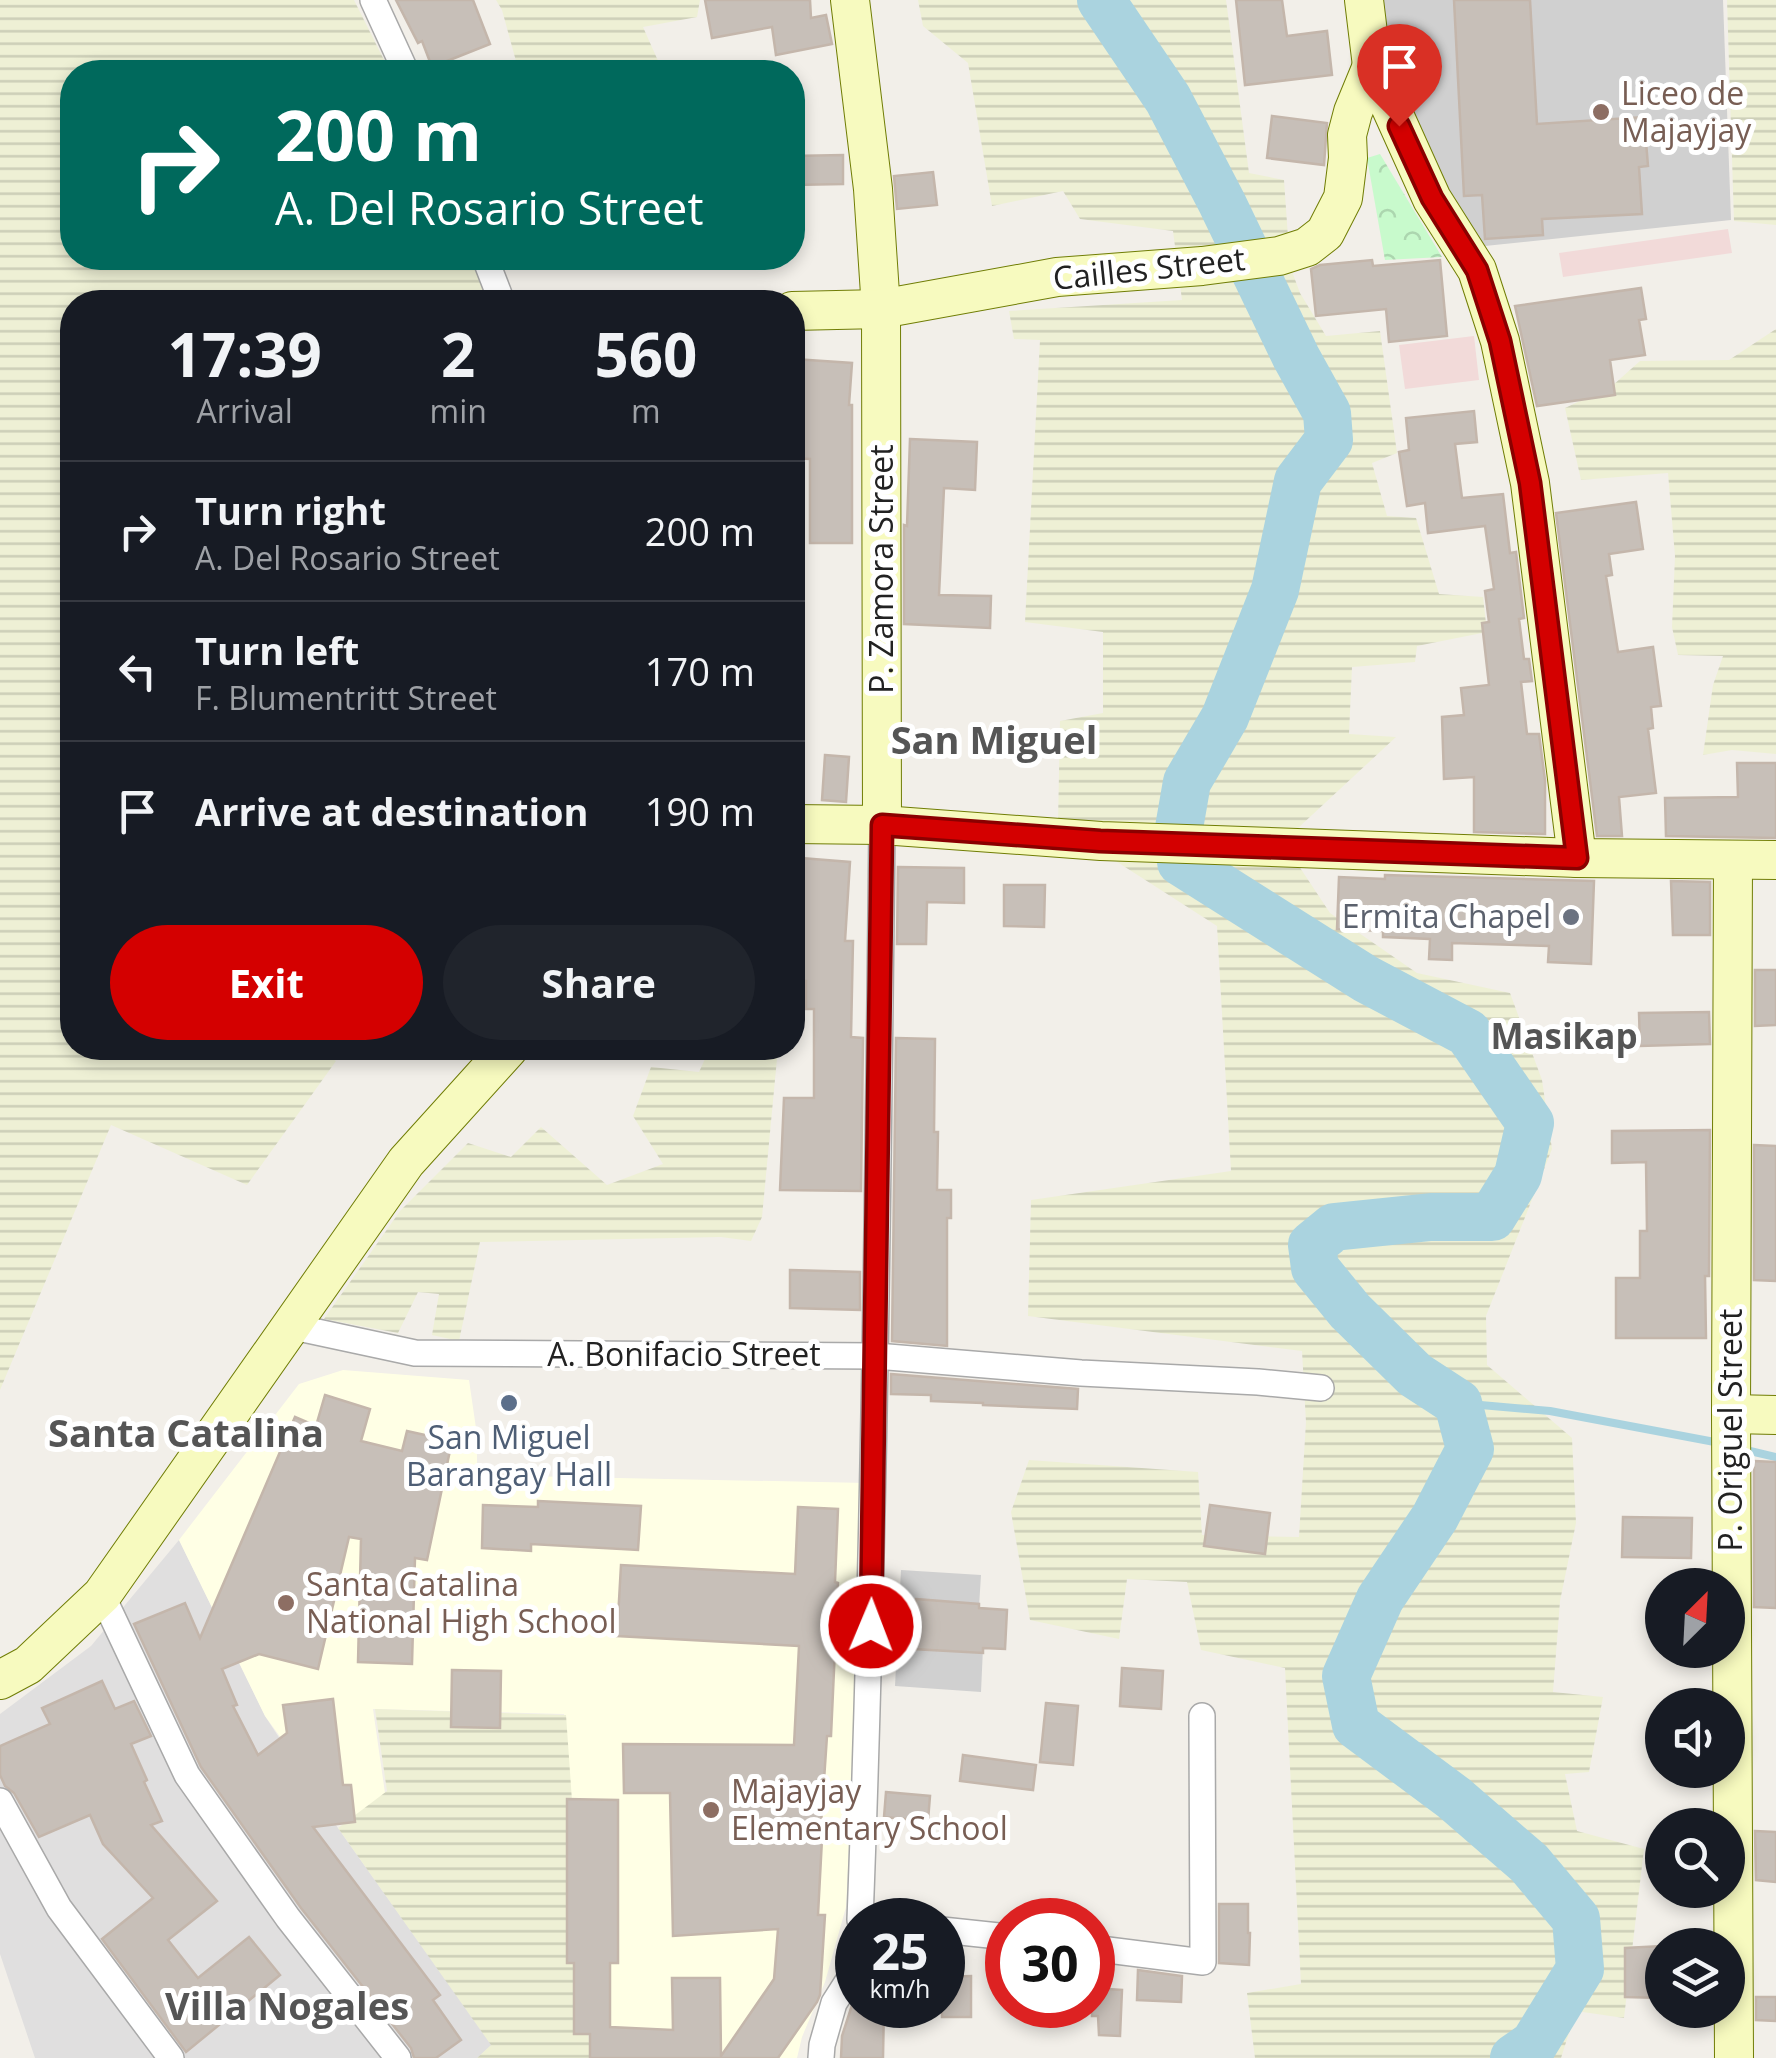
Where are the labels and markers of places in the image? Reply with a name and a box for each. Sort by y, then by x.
pin [1357,24,1442,127]
place label: Liceo de Majayjay [1621,71,1752,151]
marker: Liceo de Majayjay [1590,101,1612,123]
place label: Ermita Chapel [1342,894,1551,937]
marker: Ermita Chapel [1560,906,1582,928]
marker: San Miguel Barangay Hall [498,1392,520,1414]
place label: San Miguel Barangay Hall [406,1415,612,1495]
place label: Santa Catalina National High School [306,1562,616,1642]
marker: Santa Catalina National High School [275,1592,297,1614]
place label: Majayjay Elementary School [731,1769,1008,1849]
marker: Majayjay Elementary School [700,1799,722,1821]

